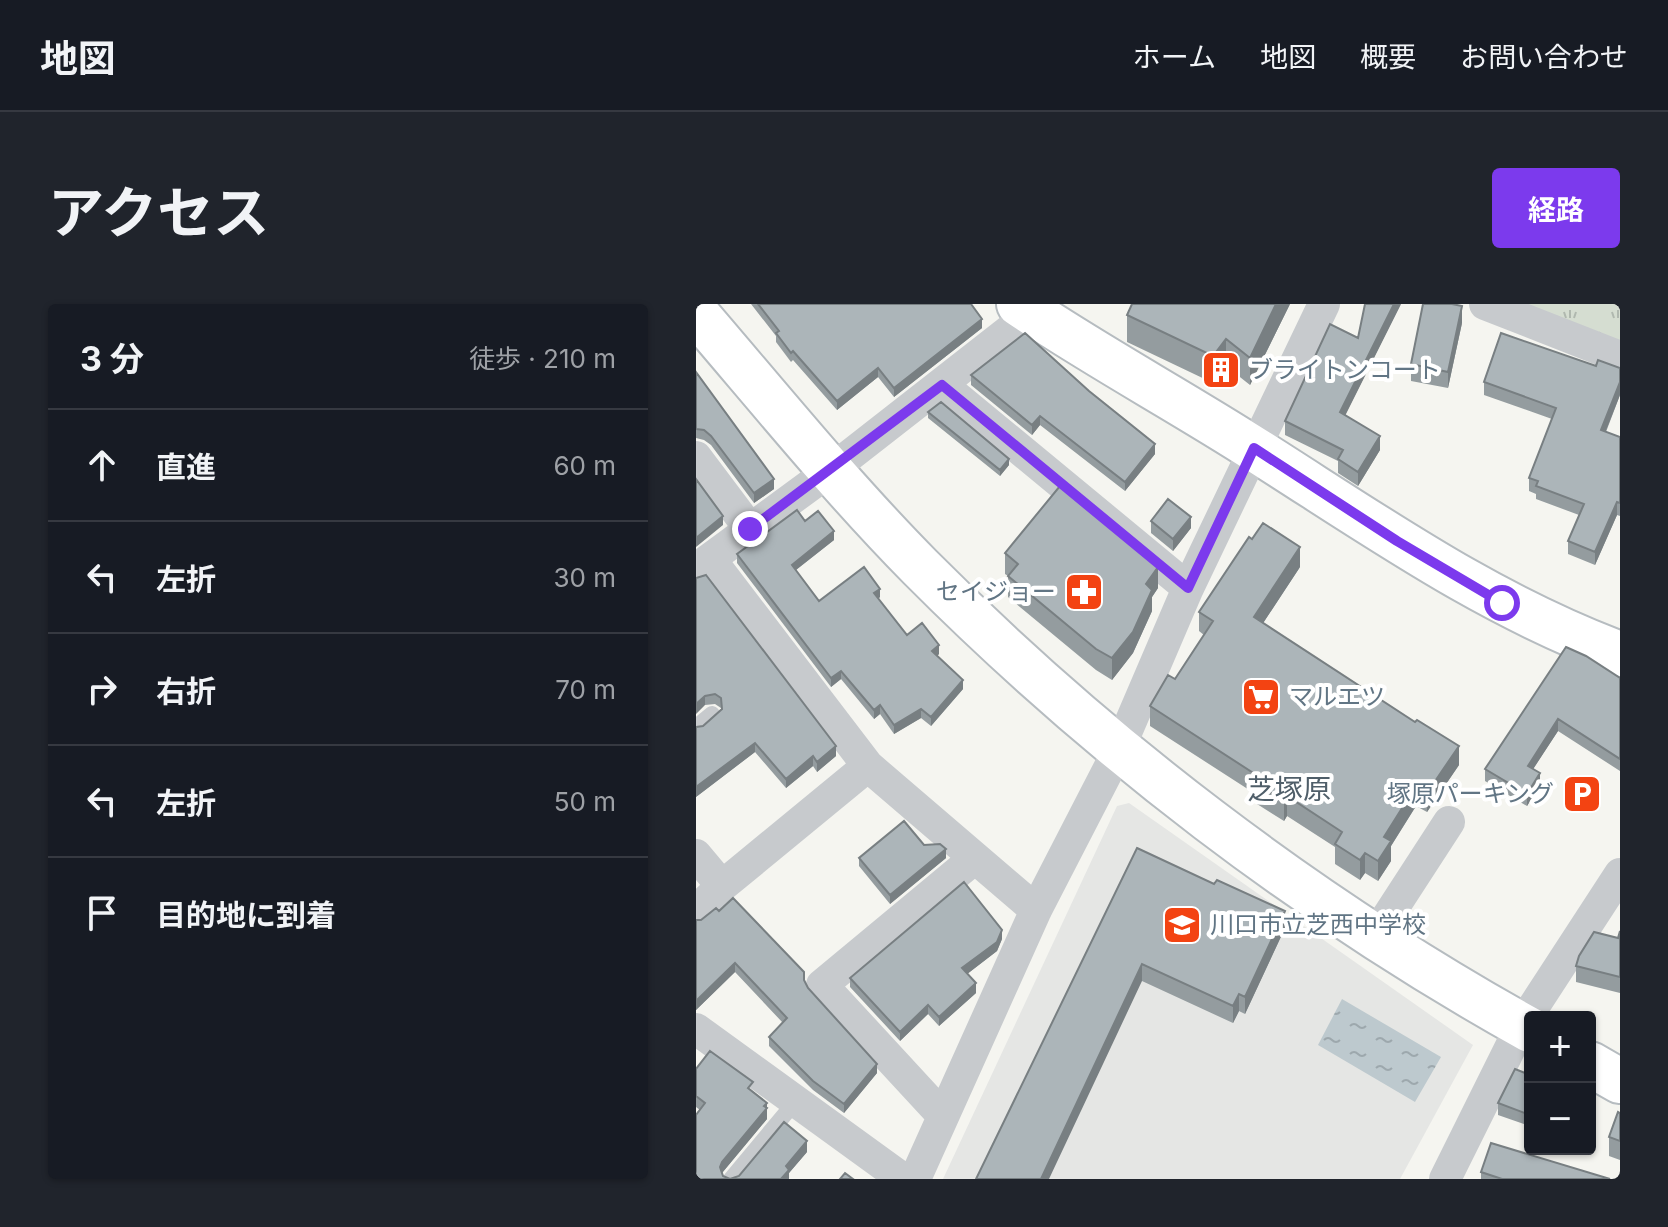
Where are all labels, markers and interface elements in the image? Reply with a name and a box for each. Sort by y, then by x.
text: 地図 [40,35,116,81]
text: ホーム [1133,40,1216,74]
text: 地図 [1260,40,1316,74]
text: 概要 [1360,40,1416,74]
text: お問い合わせ [1460,40,1628,74]
button: 経路 [1492,168,1620,248]
text: アクセス [48,179,269,247]
text: 3 分 [80,338,144,379]
text: 徒歩 · 210 m [469,343,616,374]
building icon: ブライトンコート [1200,349,1242,391]
place label: ブライトンコート [1249,355,1441,384]
icon: ahead [80,443,124,487]
text: 直進 [156,449,216,485]
text: 60 m [553,450,616,481]
route end [732,511,768,547]
icon: left [80,555,124,599]
text: 左折 [156,561,216,597]
text: 30 m [553,562,616,593]
pharmacy icon: セイジョー [1063,571,1105,613]
place label: セイジョー [936,577,1056,606]
route start [1484,585,1520,621]
icon: right [80,667,124,711]
text: 右折 [156,673,216,709]
text: 70 m [555,674,616,705]
supermarket icon: マルエツ [1240,676,1282,718]
place label: マルエツ [1289,682,1385,711]
district label: 芝塚原 [1247,772,1331,806]
parking icon: 塚原パーキング [1561,773,1603,815]
icon: left [80,779,124,823]
place label: 塚原パーキング [1387,779,1554,808]
text: 左折 [156,785,216,821]
text: 50 m [554,786,616,817]
icon: arrive [80,891,124,935]
text: 目的地に到着 [156,897,336,933]
school or university icon: 川口市立芝西中学校 [1161,904,1203,946]
place label: 川口市立芝西中学校 [1210,910,1426,939]
map controls [1524,1011,1596,1155]
button: + [1524,1011,1596,1083]
button: − [1524,1083,1596,1155]

